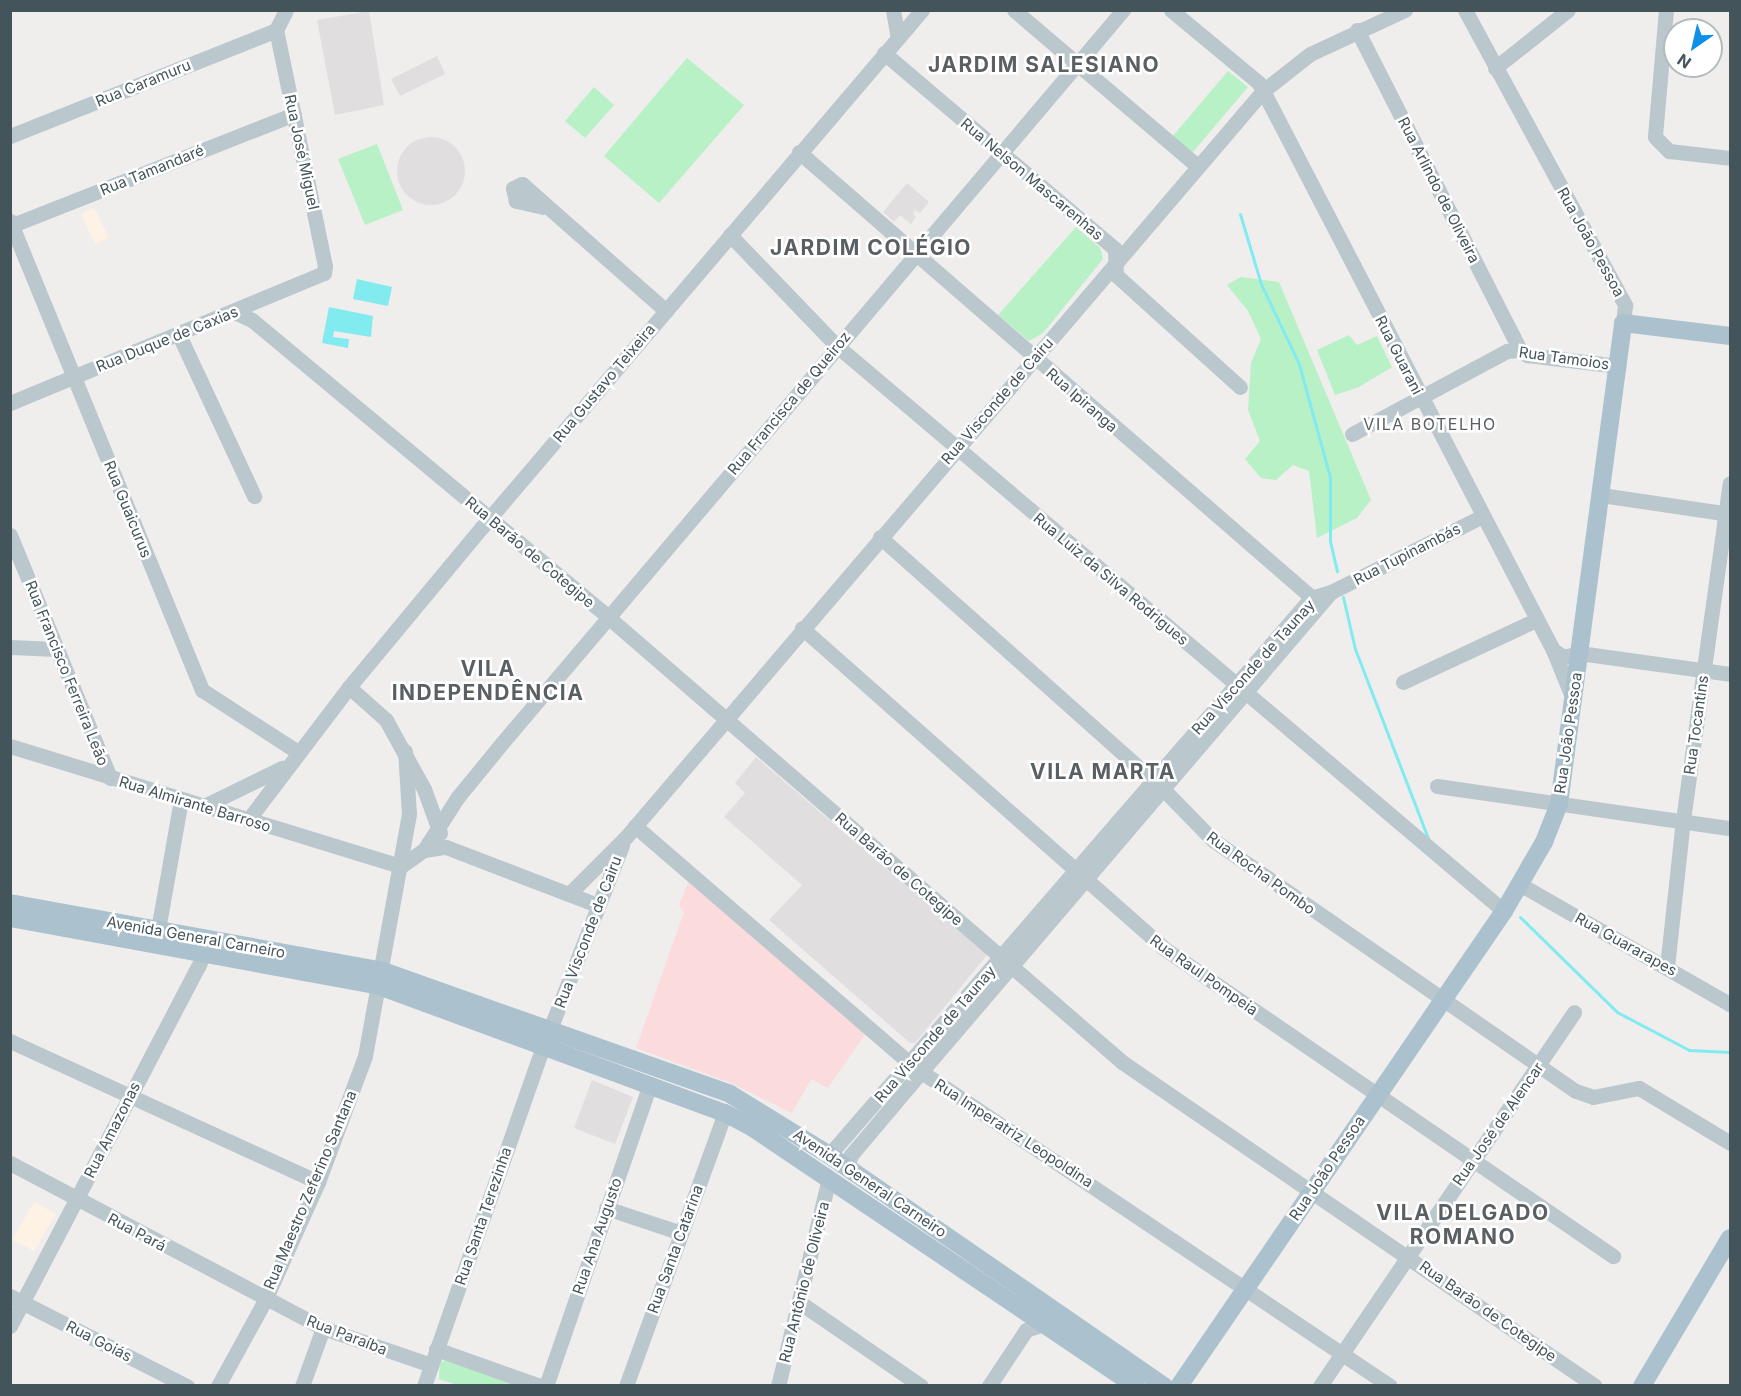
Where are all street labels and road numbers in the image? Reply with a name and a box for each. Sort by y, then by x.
street label: Rua Caramuru [93,56,193,110]
street label: Rua José Miguel [281,93,323,211]
street label: Rua Nelson Mascarenhas [957,114,1107,244]
street label: Rua Arlindo de Oliveira [1394,114,1484,266]
street label: Rua Tamandaré [97,141,207,199]
street label: Rua João Pessoa [1554,184,1628,300]
street label: Rua Duque de Caxias [93,302,241,376]
street label: Rua Guarani [1371,313,1427,397]
street label: Rua Gustavo Teixeira [549,320,659,446]
street label: Rua Francisca de Queiroz [724,328,854,478]
street label: Rua Visconde de Cairu [937,334,1057,468]
street label: Rua Tamoios [1518,343,1610,373]
street label: Rua Ipiranga [1043,364,1121,436]
street label: Rua Guaicurus [100,458,156,560]
street label: Rua Barão de Cotegipe [462,493,598,611]
street label: Rua Luiz da Silva Rodrigues [1030,509,1192,649]
street label: Rua Tupinambás [1351,519,1463,589]
street label: Rua Francisco Ferreira Leão [22,578,112,768]
street label: Rua Visconde de Taunay [1188,596,1318,738]
street label: Rua João Pessoa [1551,671,1585,795]
street label: Rua Tocantins [1680,674,1712,776]
street label: Rua Almirante Barroso [117,772,273,836]
street label: Rua Barão de Cotegipe [832,809,966,929]
street label: Rua Rocha Pombo [1203,828,1319,918]
street label: Rua Visconde de Cairu [551,853,625,1011]
street label: Rua Guararapes [1572,909,1680,979]
street label: Avenida General Carneiro [105,912,287,962]
street label: Rua Raul Pompeia [1147,931,1261,1019]
street label: Rua Visconde de Taunay [871,962,999,1106]
street label: Rua José de Alencar [1449,1059,1547,1189]
street label: Rua Imperatriz Leopoldina [931,1075,1097,1191]
street label: Rua Amazonas [80,1079,144,1181]
street label: Rua Maestro Zeferino Santana [260,1088,360,1292]
street label: Rua João Pessoa [1285,1112,1369,1224]
street label: Avenida General Carneiro [790,1125,950,1241]
street label: Rua Santa Terezinha [451,1145,515,1287]
street label: Rua Ana Augusto [569,1175,625,1297]
street label: Rua Santa Catarina [643,1182,707,1316]
street label: Rua Antônio de Oliveira [775,1200,833,1364]
street label: Rua Pará [105,1209,169,1255]
street label: Rua Barão de Cotegipe [1416,1257,1560,1365]
street label: Rua Paraíba [304,1311,390,1359]
street label: Rua Goiás [63,1317,135,1365]

